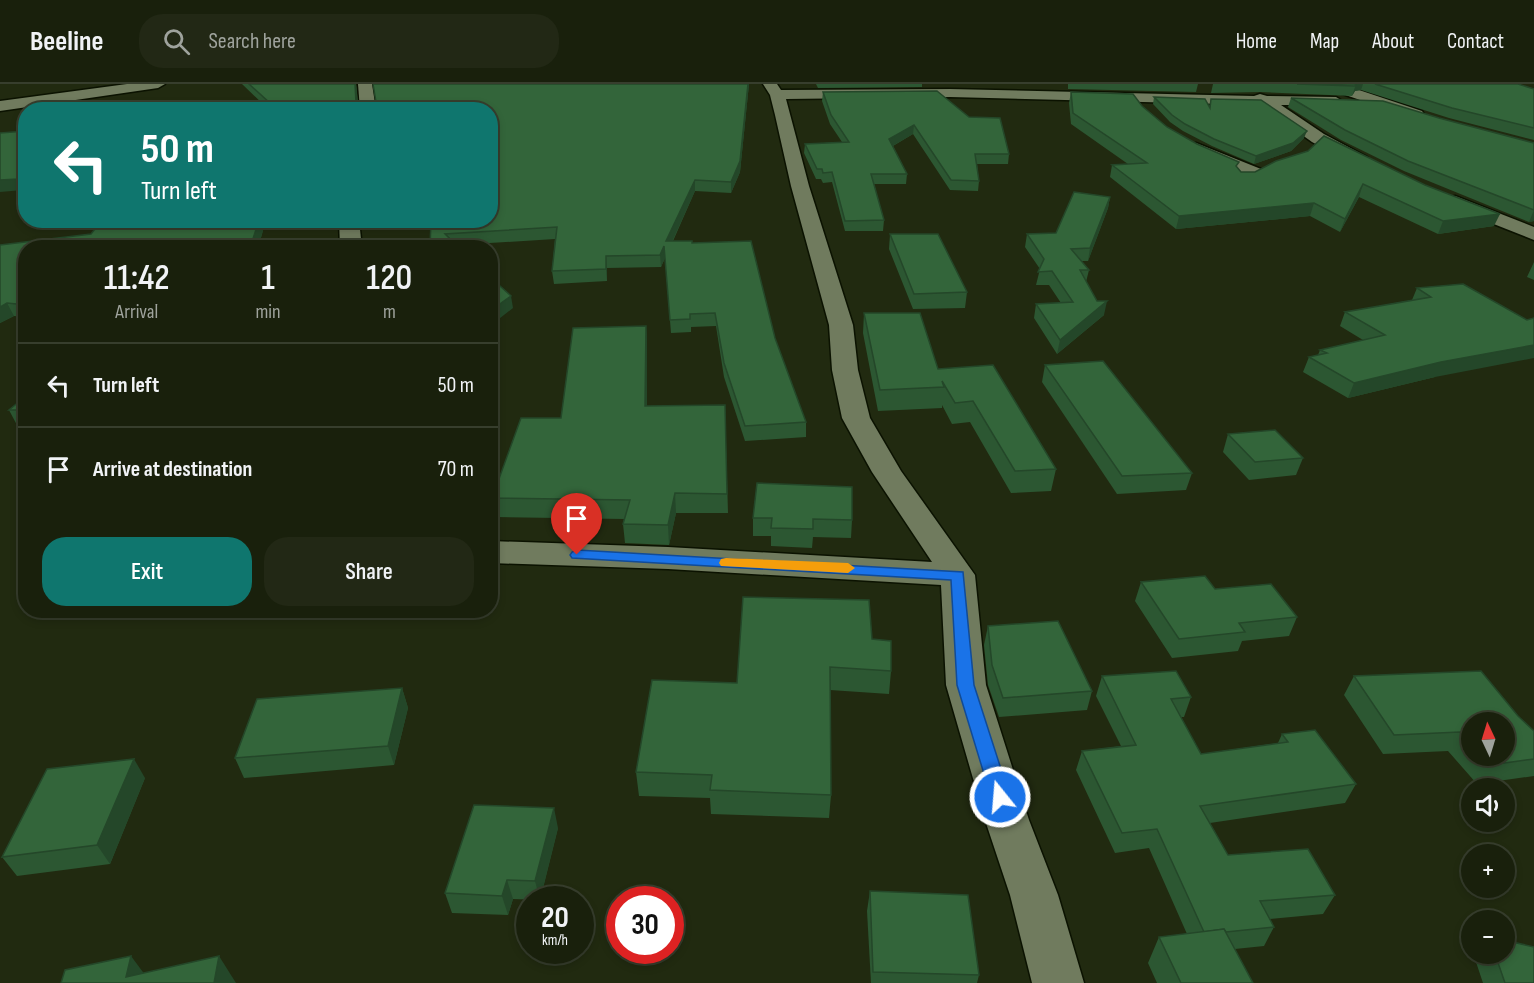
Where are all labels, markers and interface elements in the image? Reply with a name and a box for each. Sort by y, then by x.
search box [139,14,559,68]
text: Beeline [30,25,103,58]
icon: search [160,25,193,58]
text: Search here [208,28,296,55]
text: Home [1236,29,1277,54]
text: Map [1310,29,1339,54]
text: About [1372,29,1414,54]
text: Contact [1447,29,1504,54]
text: 50 m [141,124,214,175]
icon: left [42,126,120,204]
text: Turn left [141,175,217,207]
text: 11:42 [104,257,170,300]
text: 1 [261,257,275,300]
text: 120 [366,257,412,300]
text: Arrival [115,300,158,324]
text: min [255,300,281,324]
text: m [383,300,396,324]
icon: left [42,369,75,402]
text: Turn left [93,372,159,399]
text: 50 m [438,372,474,399]
icon: arrive [42,453,75,486]
text: Arrive at destination [93,456,252,483]
text: 70 m [438,456,474,483]
pin [551,493,602,555]
icon: arrive [560,502,593,535]
button: Exit [42,537,252,606]
button: Share [264,537,474,606]
north arrow [1461,712,1515,766]
map controls [1461,712,1515,964]
position arrow [968,765,1032,829]
button: sound [1461,778,1515,832]
button: + [1461,844,1515,898]
speed limit sign: 30 [606,886,684,964]
text: 20 [541,900,569,936]
button: − [1461,910,1515,964]
text: km/h [542,931,568,950]

